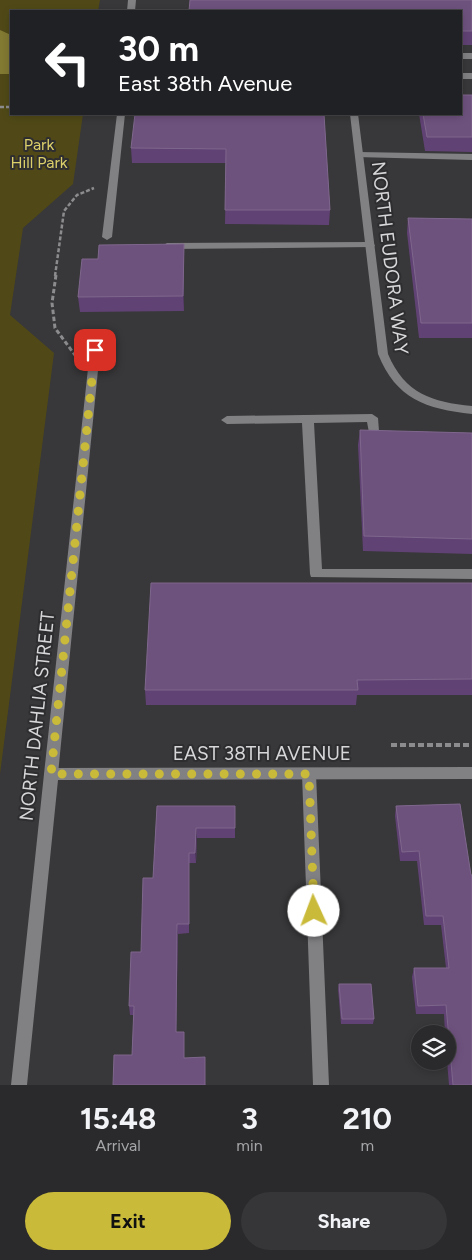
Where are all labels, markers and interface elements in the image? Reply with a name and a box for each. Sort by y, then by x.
text: 30 m [118,28,199,70]
icon: left [35,30,100,95]
text: East 38th Avenue [118,70,292,97]
park label: Park Hill Park [10,135,68,172]
street label: NORTH EUDORA WAY [367,160,413,356]
pin [74,329,116,371]
icon: arrive [81,336,109,364]
street label: NORTH DAHLIA STREET [15,610,59,822]
street label: EAST 38TH AVENUE [173,742,351,765]
position arrow [287,884,339,936]
map controls [411,1025,456,1070]
button: layers [411,1025,456,1070]
text: 15:48 [80,1100,156,1137]
text: 3 [241,1100,258,1137]
text: 210 [343,1100,392,1137]
text: Arrival [96,1136,141,1155]
text: min [236,1136,263,1155]
text: m [360,1136,374,1155]
button: Exit [25,1192,231,1250]
button: Share [241,1192,447,1250]

